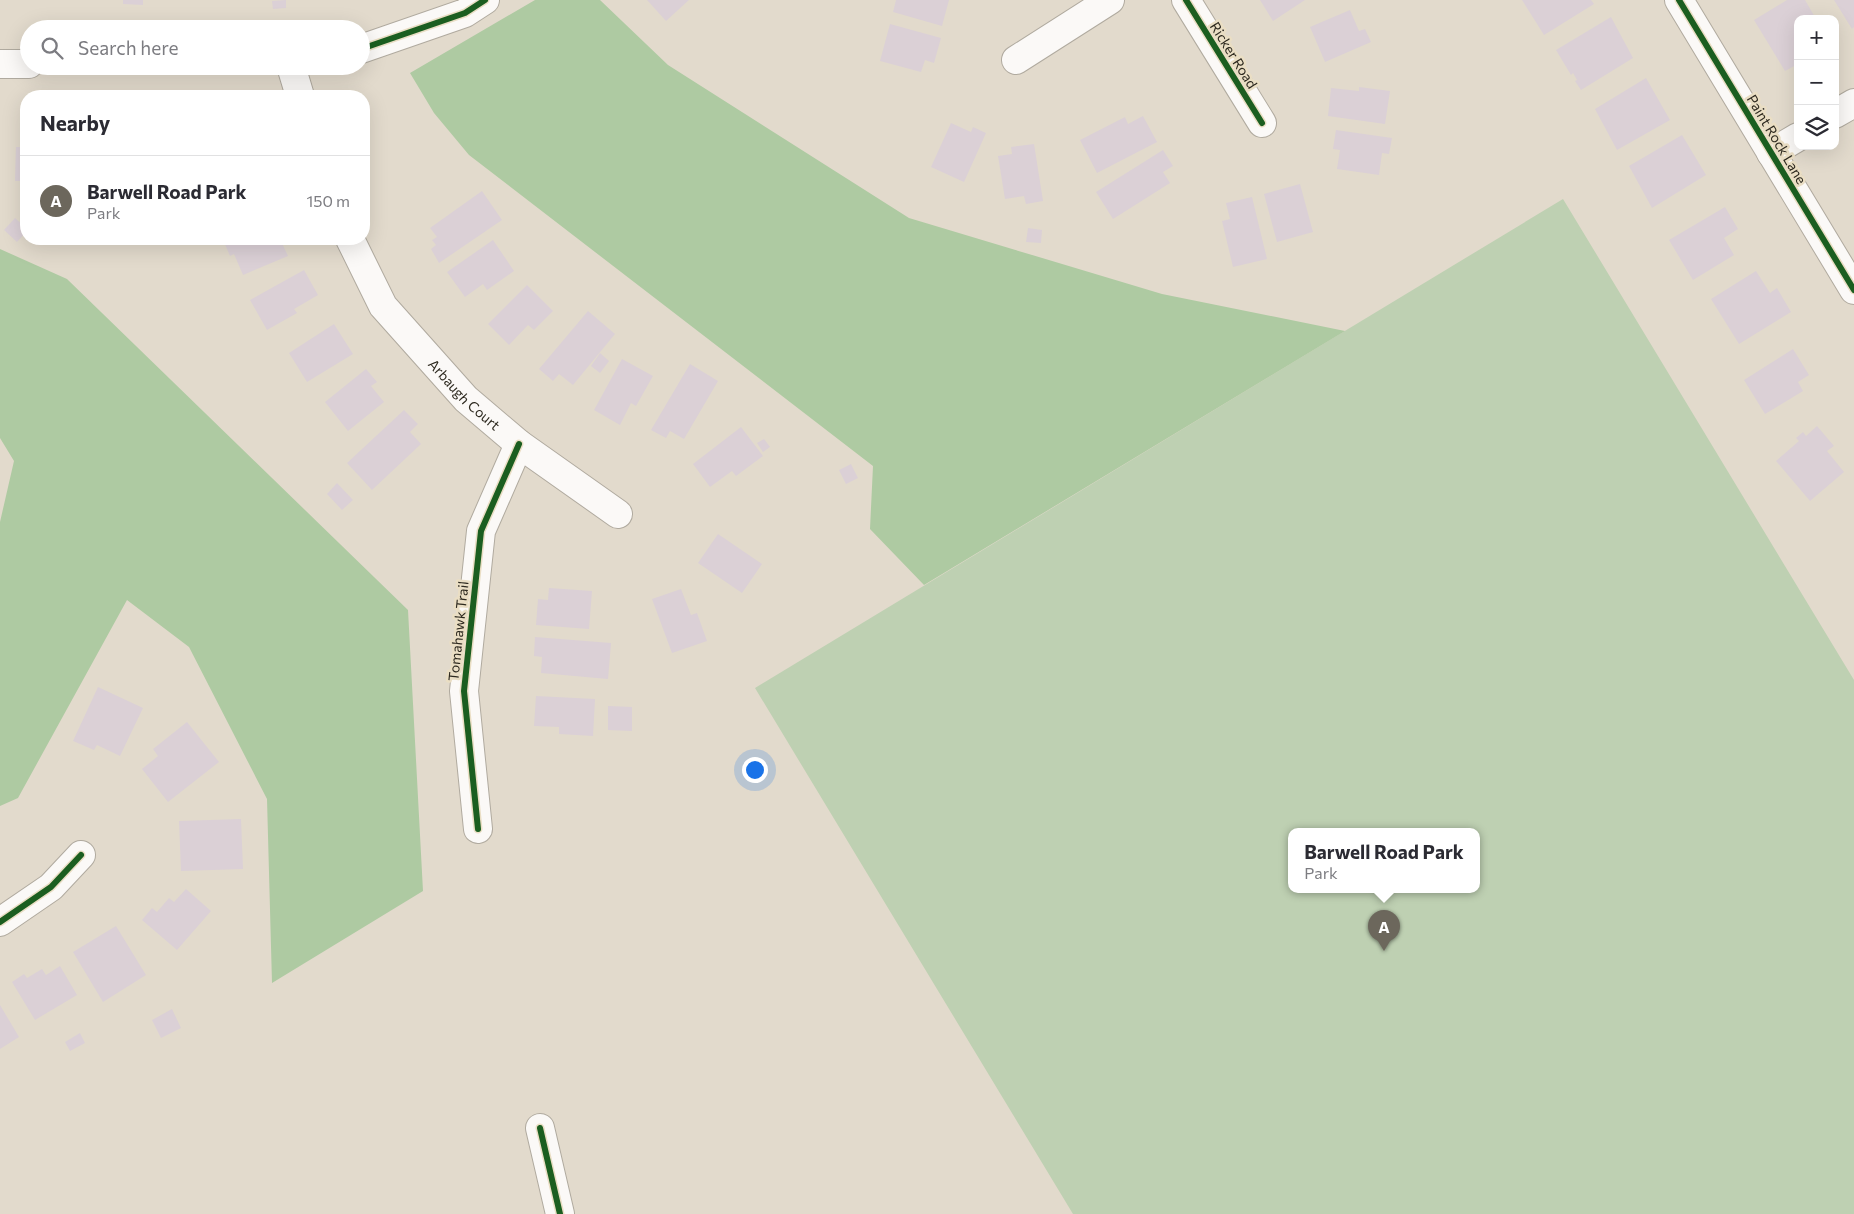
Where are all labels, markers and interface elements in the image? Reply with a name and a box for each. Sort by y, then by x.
map controls [1794,15,1839,150]
button: + [1794,15,1839,60]
street label: Ricker Road [1207,18,1261,92]
search box [20,20,370,75]
icon: search [38,34,66,62]
text: Search here [78,36,178,59]
button: − [1794,60,1839,105]
street label: Paint Rock Lane [1744,91,1810,187]
button: layers [1794,105,1839,150]
text: Nearby [40,110,110,135]
text: Barwell Road Park [87,180,246,203]
text: A [50,191,62,210]
text: 150 m [307,191,350,210]
text: Park [87,203,120,222]
street label: Arbaugh Court [425,355,504,433]
street label: Tomahawk Trail [444,580,472,682]
your location [742,757,768,783]
popup [1288,828,1480,893]
text: Barwell Road Park [1304,840,1464,863]
text: Park [1304,863,1338,882]
pin: A [1368,910,1400,951]

